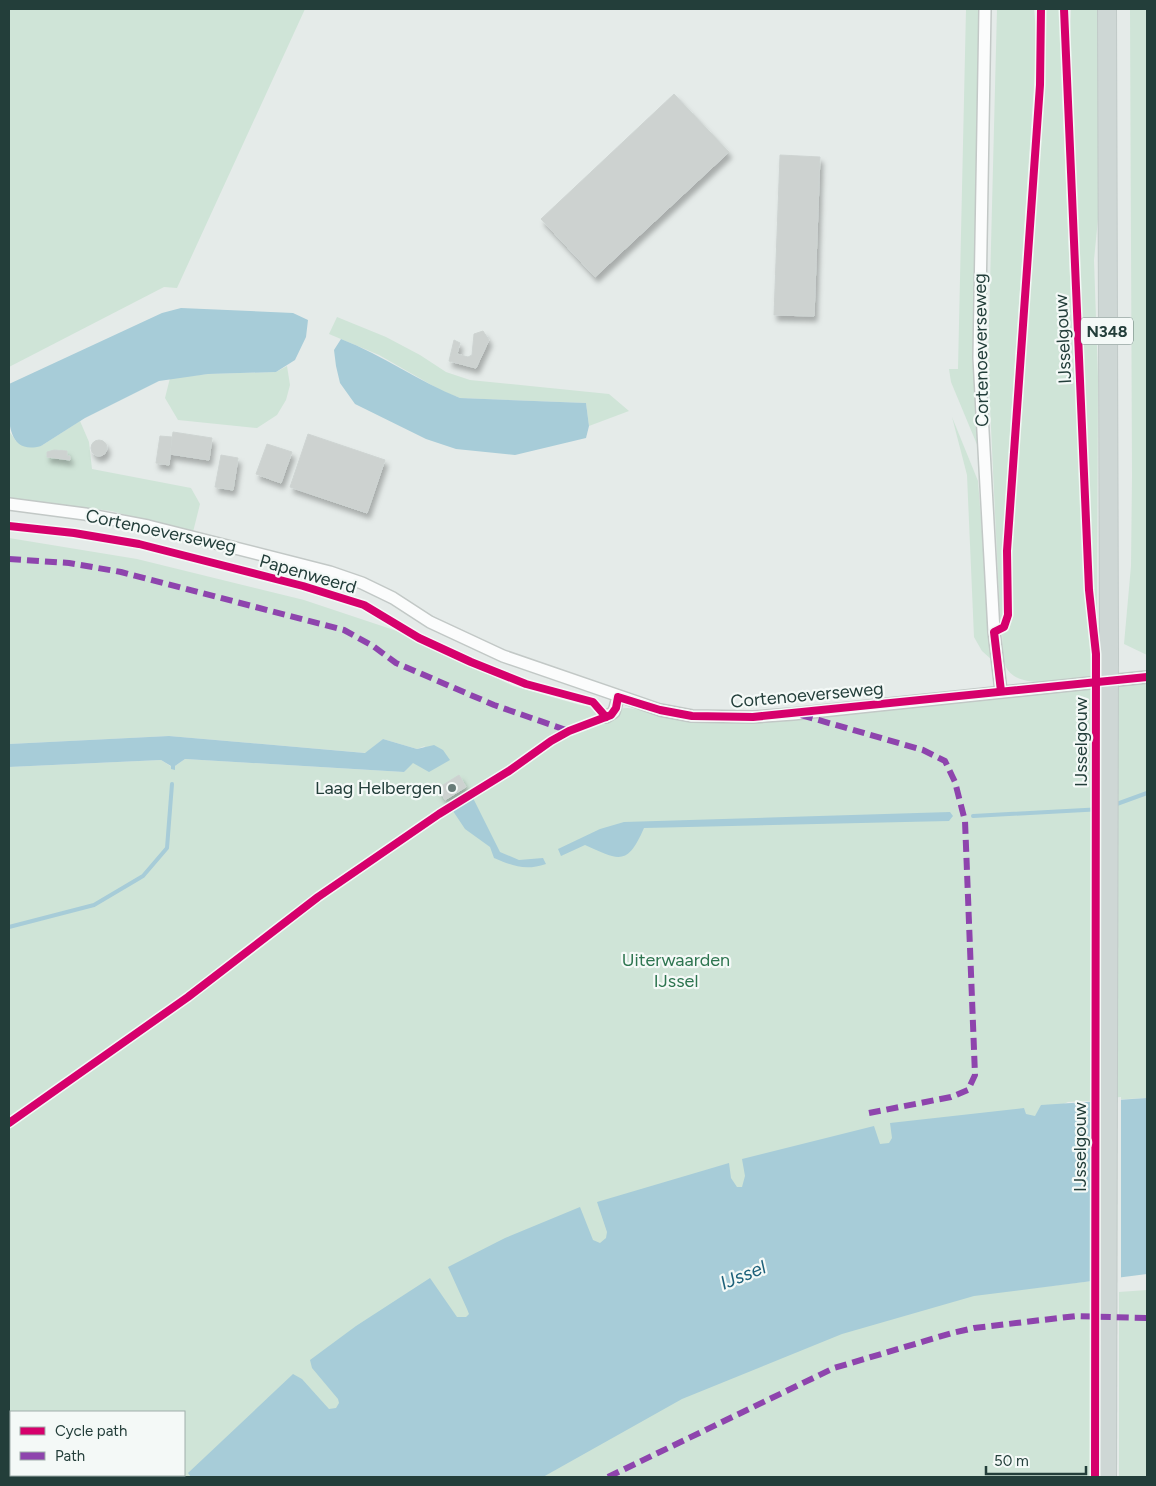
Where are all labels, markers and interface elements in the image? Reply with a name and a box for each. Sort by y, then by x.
street label: Cortenoeverseweg [969,273,993,427]
street label: IJsselgouw [1050,294,1076,384]
road number: N348 [1081,318,1133,344]
street label: Cortenoeverseweg [84,504,238,558]
street label: Papenweerd [257,550,359,598]
street label: Cortenoeverseweg [730,677,884,713]
street label: IJsselgouw [1070,697,1092,787]
place label: Laag Helbergen [315,777,442,799]
marker: Laag Helbergen [446,782,458,794]
park label: Uiterwaarden IJssel [622,949,730,992]
street label: IJsselgouw [1069,1102,1091,1192]
water label: IJssel [717,1255,770,1295]
legend [10,1411,185,1476]
text: Cycle path [55,1422,127,1440]
scale bar [986,1444,1086,1476]
text: Path [55,1447,85,1465]
text: 50 m [994,1452,1029,1470]

